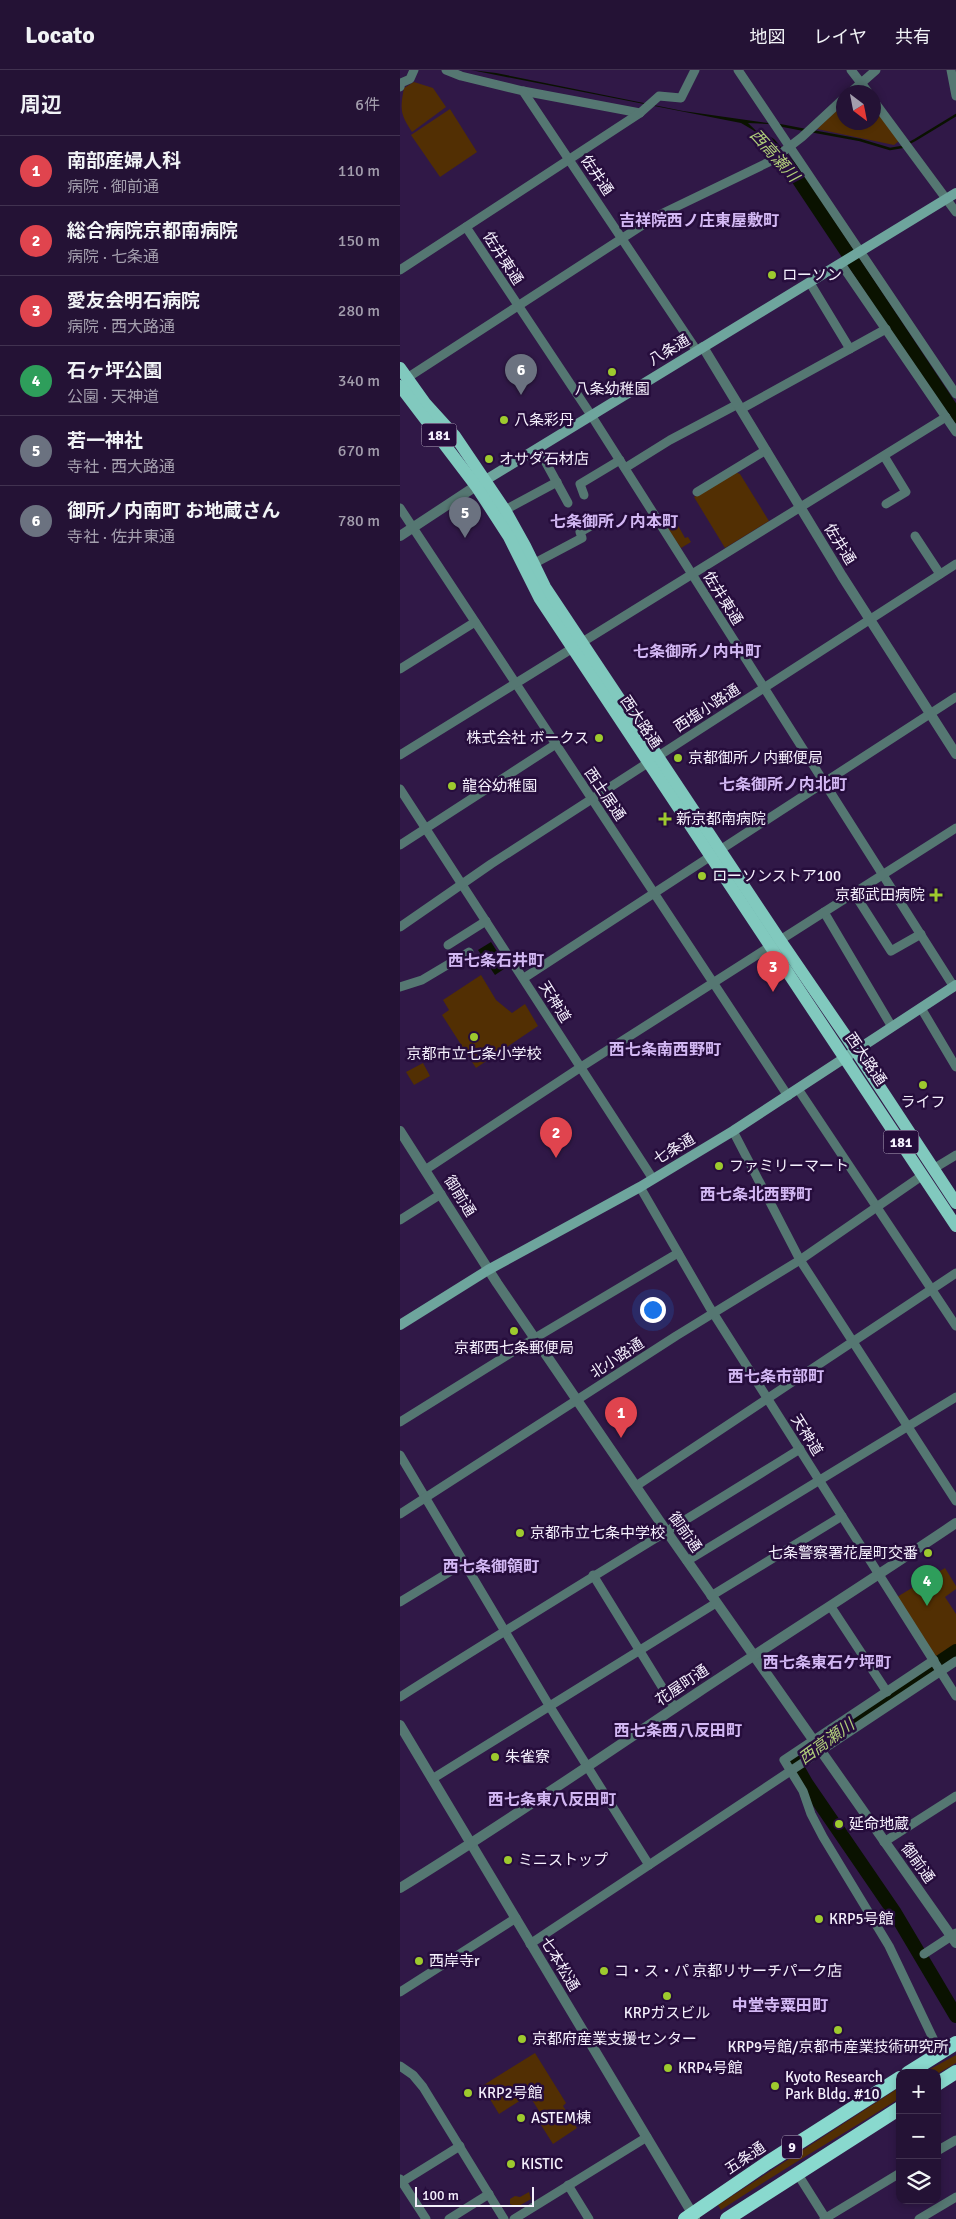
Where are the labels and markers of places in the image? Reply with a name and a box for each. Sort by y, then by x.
place label: ローソン [782,266,842,284]
marker: ローソン [766,269,778,281]
pin: 6 [505,354,537,395]
marker: 八条幼稚園 [606,366,618,378]
place label: 八条幼稚園 [574,380,650,398]
place label: 八条彩丹 [514,411,574,429]
marker: 八条彩丹 [498,414,510,426]
place label: オサダ石材店 [499,450,589,468]
marker: オサダ石材店 [483,453,495,465]
pin: 5 [449,497,481,538]
place label: 株式会社 ボークス [466,729,589,747]
marker: 株式会社 ボークス [593,732,605,744]
place label: 京都御所ノ内郵便局 [688,749,823,767]
marker: 京都御所ノ内郵便局 [672,752,684,764]
place label: 龍谷幼稚園 [462,777,537,795]
marker: 龍谷幼稚園 [446,780,458,792]
place label: 新京都南病院 [676,810,766,828]
marker: 新京都南病院 [658,812,672,826]
place label: ローソンストア100 [712,867,841,885]
marker: ローソンストア100 [696,870,708,882]
place label: 京都武田病院 [835,886,925,904]
marker: 京都武田病院 [929,888,943,902]
pin: 3 [757,951,789,992]
marker: 京都市立七条小学校 [468,1031,480,1043]
place label: 京都市立七条小学校 [406,1045,542,1063]
marker: ライフ [917,1079,929,1091]
place label: ライフ [900,1093,946,1111]
pin: 2 [540,1117,572,1158]
place label: ファミリーマート [729,1157,849,1175]
marker: ファミリーマート [713,1160,725,1172]
marker: 京都西七条郵便局 [508,1325,520,1337]
place label: 京都西七条郵便局 [454,1339,574,1357]
pin: 1 [605,1397,637,1438]
place label: 京都市立七条中学校 [530,1524,665,1542]
marker: 京都市立七条中学校 [514,1527,526,1539]
place label: 七条警察署花屋町交番 [768,1544,918,1562]
marker: 七条警察署花屋町交番 [922,1547,934,1559]
pin: 4 [911,1565,943,1606]
place label: 朱雀寮 [505,1748,550,1766]
marker: 朱雀寮 [489,1751,501,1763]
place label: 延命地蔵 [849,1815,909,1833]
marker: 延命地蔵 [833,1818,845,1830]
place label: ミニストップ [518,1851,608,1869]
marker: ミニストップ [502,1854,514,1866]
place label: KRP5号館 [829,1910,894,1928]
marker: KRP5号館 [813,1913,825,1925]
place label: 西岸寺r [429,1952,480,1970]
marker: 西岸寺r [413,1955,425,1967]
place label: コ・ス・パ 京都リサーチパーク店 [614,1962,842,1980]
marker: コ・ス・パ 京都リサーチパーク店 [598,1965,610,1977]
marker: KRPガスビル [661,1990,673,2002]
place label: KRPガスビル [624,2004,710,2022]
marker: KRP9号館/京都市産業技術研究所 [832,2024,844,2036]
place label: 京都府産業支援センター [532,2030,697,2048]
marker: 京都府産業支援センター [516,2033,528,2045]
place label: KRP9号館/京都市産業技術研究所 [728,2038,948,2056]
place label: KRP4号館 [678,2059,743,2077]
marker: KRP4号館 [662,2062,674,2074]
place label: Kyoto Research Park Bldg. #10 [785,2068,883,2103]
marker: Kyoto Research Park Bldg. #10 [769,2080,781,2092]
place label: KRP2号館 [478,2084,543,2102]
marker: KRP2号館 [462,2087,474,2099]
place label: ASTEM棟 [531,2109,591,2127]
marker: ASTEM棟 [515,2112,527,2124]
place label: KISTIC [521,2155,563,2173]
marker: KISTIC [505,2158,517,2170]

